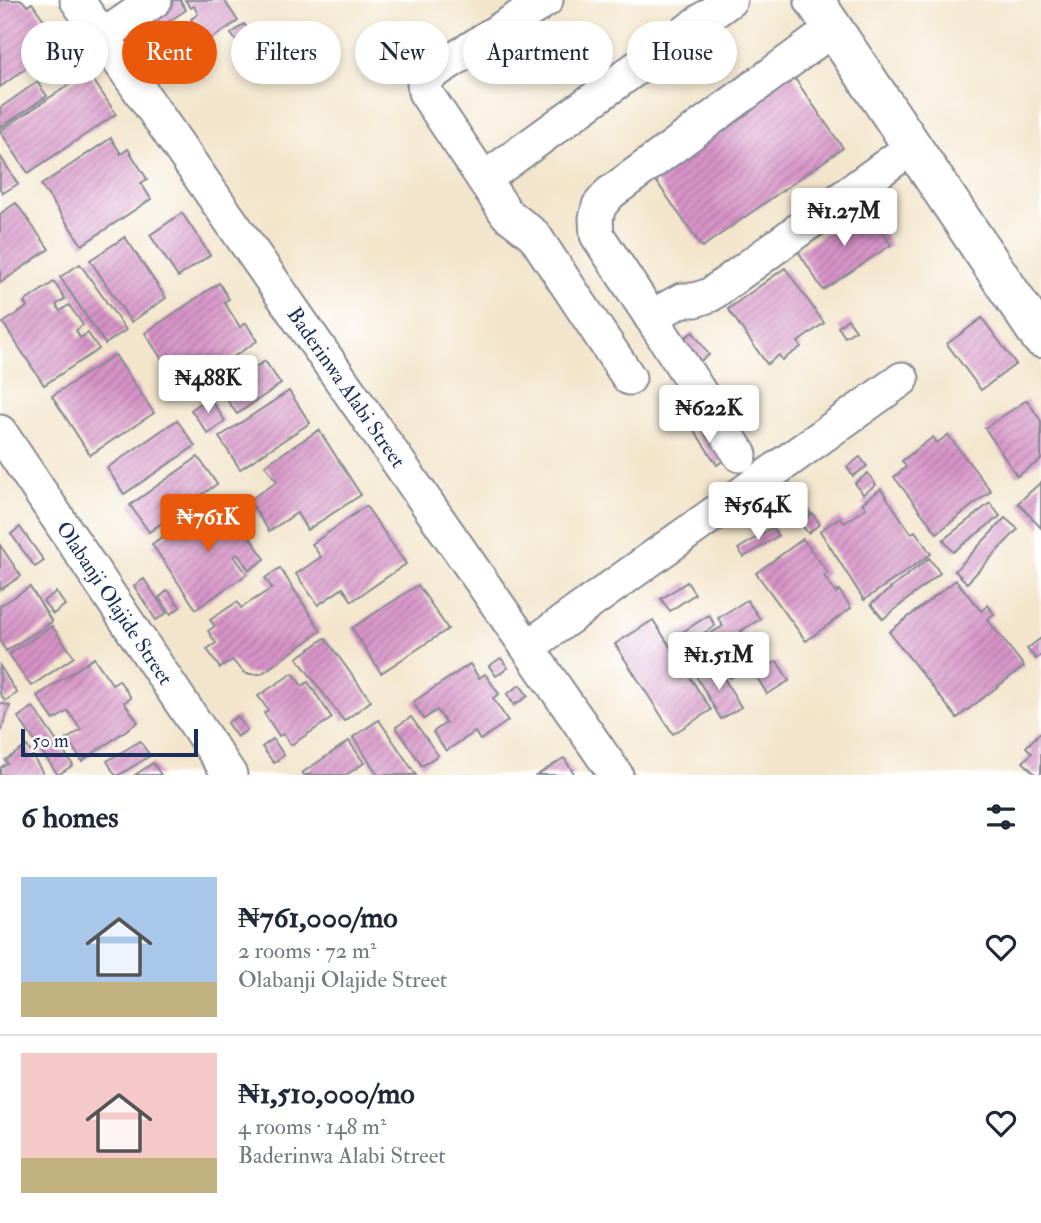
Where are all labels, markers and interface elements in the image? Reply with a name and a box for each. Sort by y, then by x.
chip: Buy [21,21,108,84]
chip: Rent [122,21,217,84]
chip: Filters [231,21,341,84]
chip: New [355,21,449,84]
chip: Apartment [463,21,613,84]
chip: House [627,21,737,84]
pin: ₦1.27M [787,188,901,248]
text: ₦1.27M [807,196,881,225]
street label: Baderinwa Alabi Street [281,302,412,473]
pin: ₦488K [159,356,257,415]
text: ₦488K [175,363,241,392]
pin: ₦622K [660,386,758,445]
text: ₦622K [675,393,743,422]
pin: ₦564K [709,482,807,542]
text: ₦564K [725,490,791,519]
pin: ₦761K [159,494,257,554]
text: ₦761K [177,502,239,531]
street label: Olabanji Olajide Street [50,516,179,690]
pin: ₦1.51M [662,632,776,692]
text: ₦1.51M [684,640,754,669]
scale bar [21,726,198,758]
text: 50 m [32,729,69,753]
icon: filters [982,798,1020,836]
text: 6 homes [21,799,119,836]
text: ₦761,000/mo [238,899,398,936]
icon: home [77,905,161,989]
icon: heart [982,928,1020,966]
text: 2 rooms · 72 m² [238,936,376,965]
text: Olabanji Olajide Street [238,965,447,994]
text: ₦1,510,000/mo [238,1075,415,1112]
icon: home [77,1081,161,1165]
icon: heart [982,1104,1020,1142]
text: 4 rooms · 148 m² [238,1112,386,1141]
text: Baderinwa Alabi Street [238,1141,446,1170]

